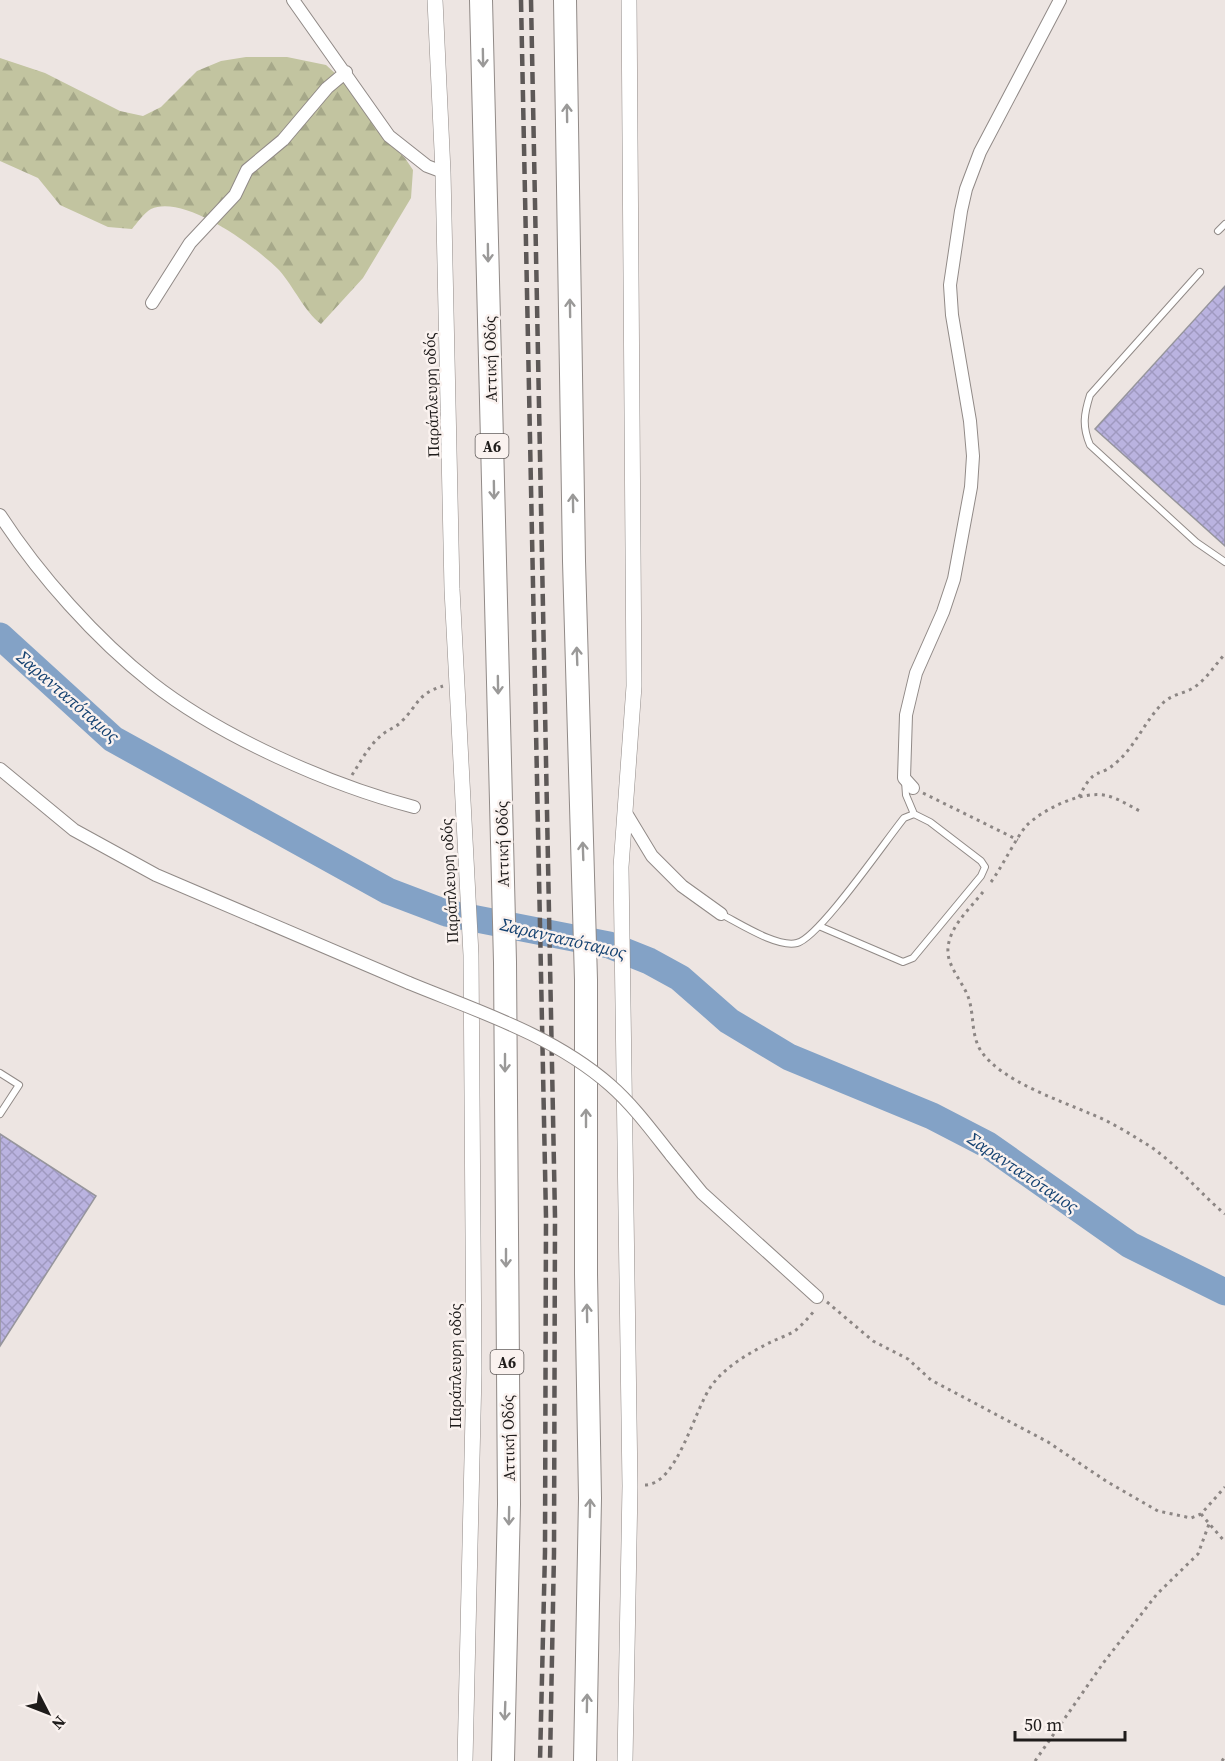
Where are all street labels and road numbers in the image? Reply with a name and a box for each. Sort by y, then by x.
street label: Αττική Οδός [478,316,502,402]
street label: Παράπλευρη οδός [418,332,444,458]
road number: Α6 [476,434,508,458]
street label: Αττική Οδός [490,801,514,887]
street label: Παράπλευρη οδός [435,818,463,944]
street label: Παράπλευρη οδός [444,1303,466,1429]
road number: Α6 [490,1350,524,1374]
street label: Αττική Οδός [496,1395,520,1481]

